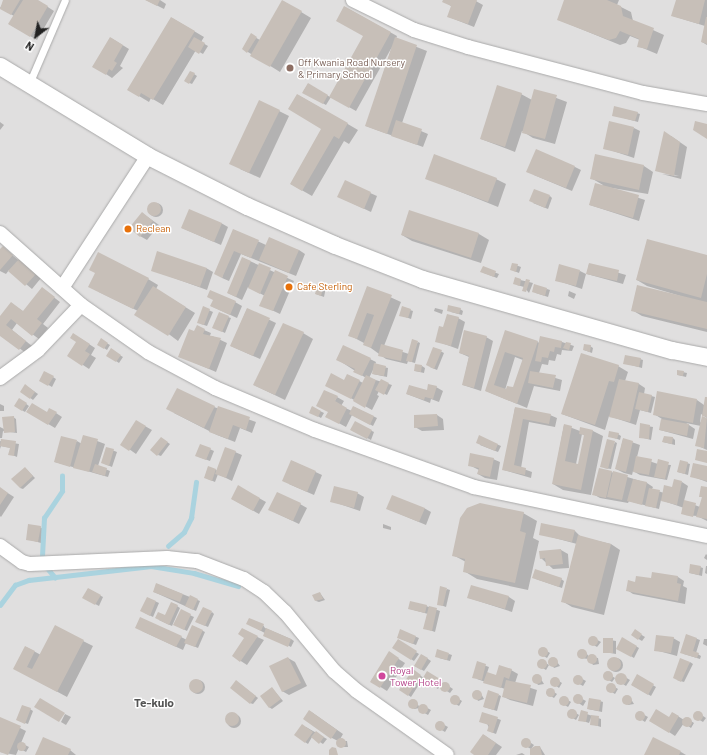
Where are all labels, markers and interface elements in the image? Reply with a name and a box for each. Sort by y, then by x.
north arrow [16,16,56,56]
text: N [23,39,36,54]
place label: Off Kwania Road Nursery & Primary School [298,56,405,80]
marker: Off Kwania Road Nursery & Primary School [285,63,295,73]
place label: Reclean [136,223,171,235]
marker: Reclean [123,224,133,234]
place label: Cafe Sterling [297,281,352,293]
marker: Cafe Sterling [284,282,294,292]
place label: Royal Tower Hotel [390,664,441,688]
marker: Royal Tower Hotel [377,671,387,681]
district label: Te-kulo [134,696,174,710]

